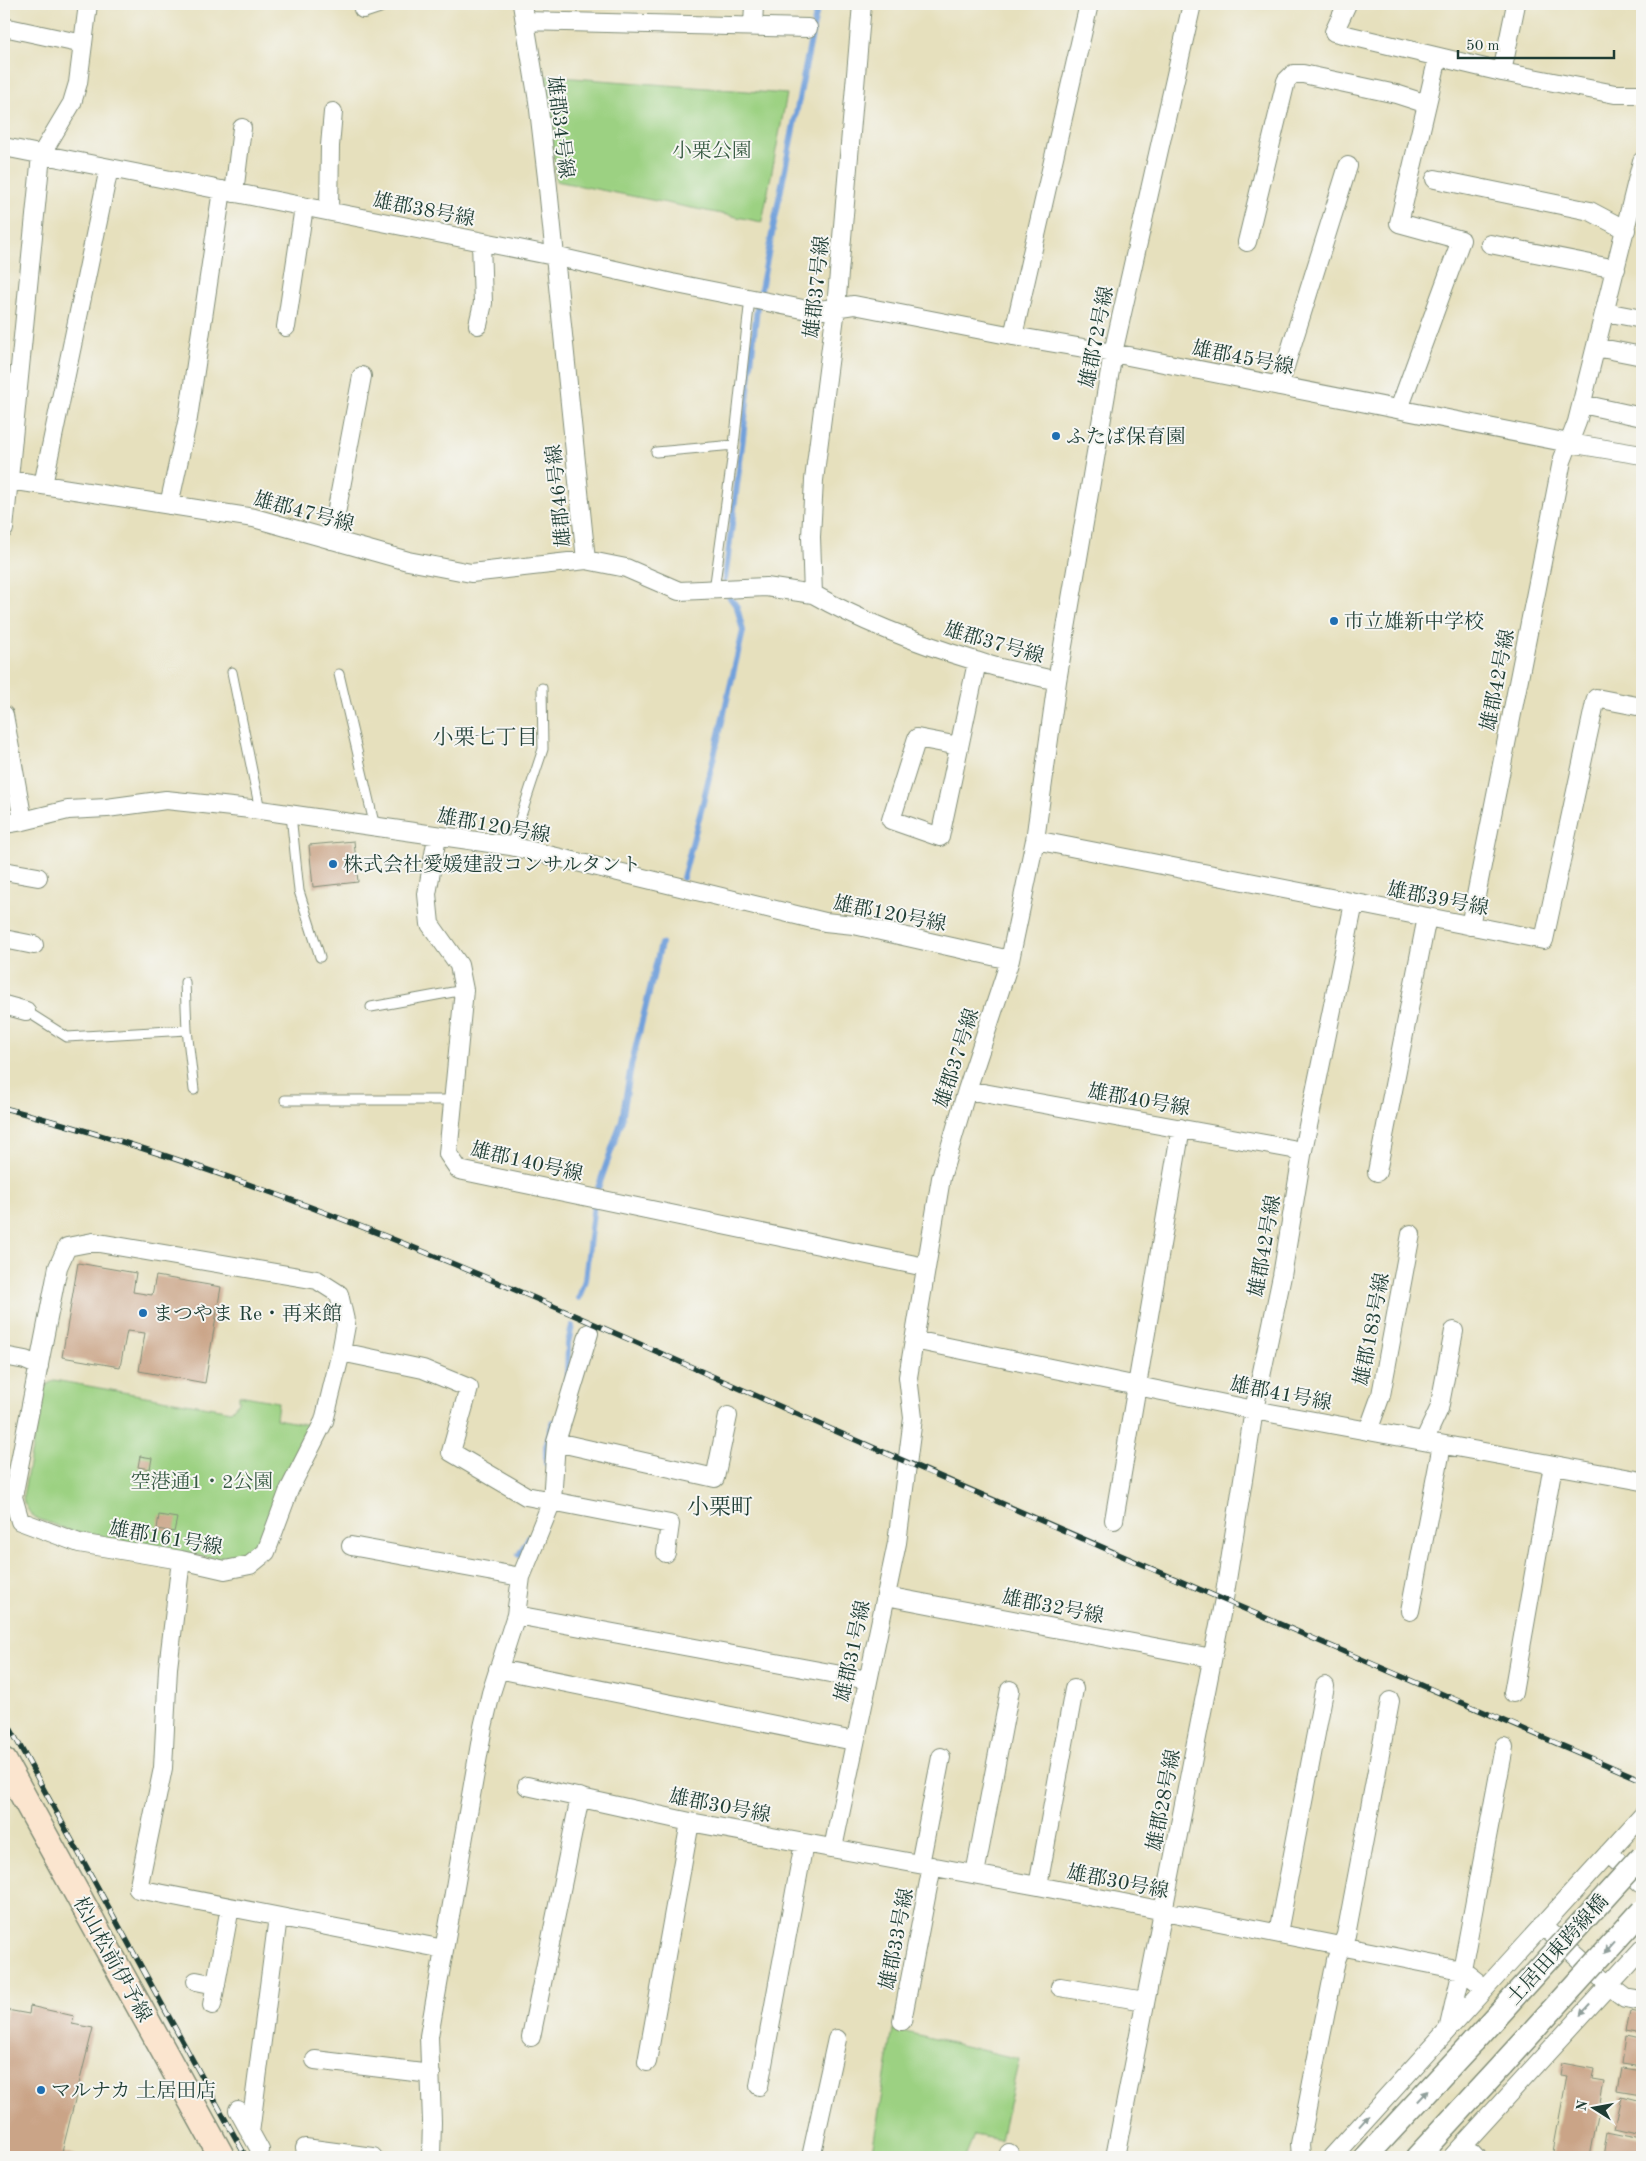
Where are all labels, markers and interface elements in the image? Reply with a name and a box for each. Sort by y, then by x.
scale bar [1458,28,1615,60]
text: 50 m [1466,39,1500,54]
street label: 雄郡34号線 [543,75,577,180]
park label: 小栗公園 [672,140,752,162]
street label: 雄郡38号線 [371,189,477,231]
street label: 雄郡37号線 [801,235,833,340]
street label: 雄郡72号線 [1076,284,1118,390]
street label: 雄郡45号線 [1190,337,1296,379]
place label: ふたば保育園 [1066,426,1186,448]
marker: ふたば保育園 [1050,430,1062,442]
street label: 雄郡46号線 [543,443,575,548]
street label: 雄郡47号線 [251,488,356,536]
place label: 市立雄新中学校 [1344,611,1484,633]
marker: 市立雄新中学校 [1328,615,1340,627]
street label: 雄郡37号線 [941,618,1046,668]
street label: 雄郡42号線 [1477,627,1519,733]
district label: 小栗七丁目 [433,726,538,749]
street label: 雄郡120号線 [435,805,552,847]
place label: 株式会社愛媛建設コンサルタント [343,854,641,876]
marker: 株式会社愛媛建設コンサルタント [327,858,339,870]
street label: 雄郡39号線 [1385,878,1491,920]
street label: 雄郡120号線 [831,892,948,936]
street label: 雄郡37号線 [931,1006,983,1111]
street label: 雄郡40号線 [1086,1080,1192,1120]
street label: 雄郡140号線 [468,1138,585,1186]
street label: 雄郡42号線 [1245,1193,1285,1299]
street label: 雄郡183号線 [1350,1271,1394,1388]
place label: まつやま Re・再来館 [153,1303,342,1325]
marker: まつやま Re・再来館 [137,1307,149,1319]
street label: 雄郡41号線 [1228,1373,1334,1415]
park label: 空港通1・2公園 [130,1471,274,1493]
district label: 小栗町 [687,1495,753,1519]
street label: 雄郡161号線 [107,1517,224,1559]
street label: 雄郡32号線 [1000,1586,1106,1628]
street label: 雄郡31号線 [831,1598,874,1704]
street label: 雄郡28号線 [1143,1747,1185,1853]
street label: 雄郡30号線 [667,1785,773,1827]
street label: 雄郡30号線 [1065,1861,1171,1903]
street label: 雄郡33号線 [876,1886,918,1992]
street label: 土居田東跨線橋 [1503,1890,1613,2009]
street label: 松山松前伊予線 [69,1893,156,2026]
one-way arrow [1604,1941,1615,1954]
one-way arrow [1579,2003,1591,2015]
place label: マルナカ 土居田店 [51,2080,216,2102]
marker: マルナカ 土居田店 [35,2084,47,2096]
north arrow [1568,2084,1618,2134]
one-way arrow [1417,2090,1429,2102]
text: N [1574,2099,1590,2112]
one-way arrow [1359,2115,1370,2128]

